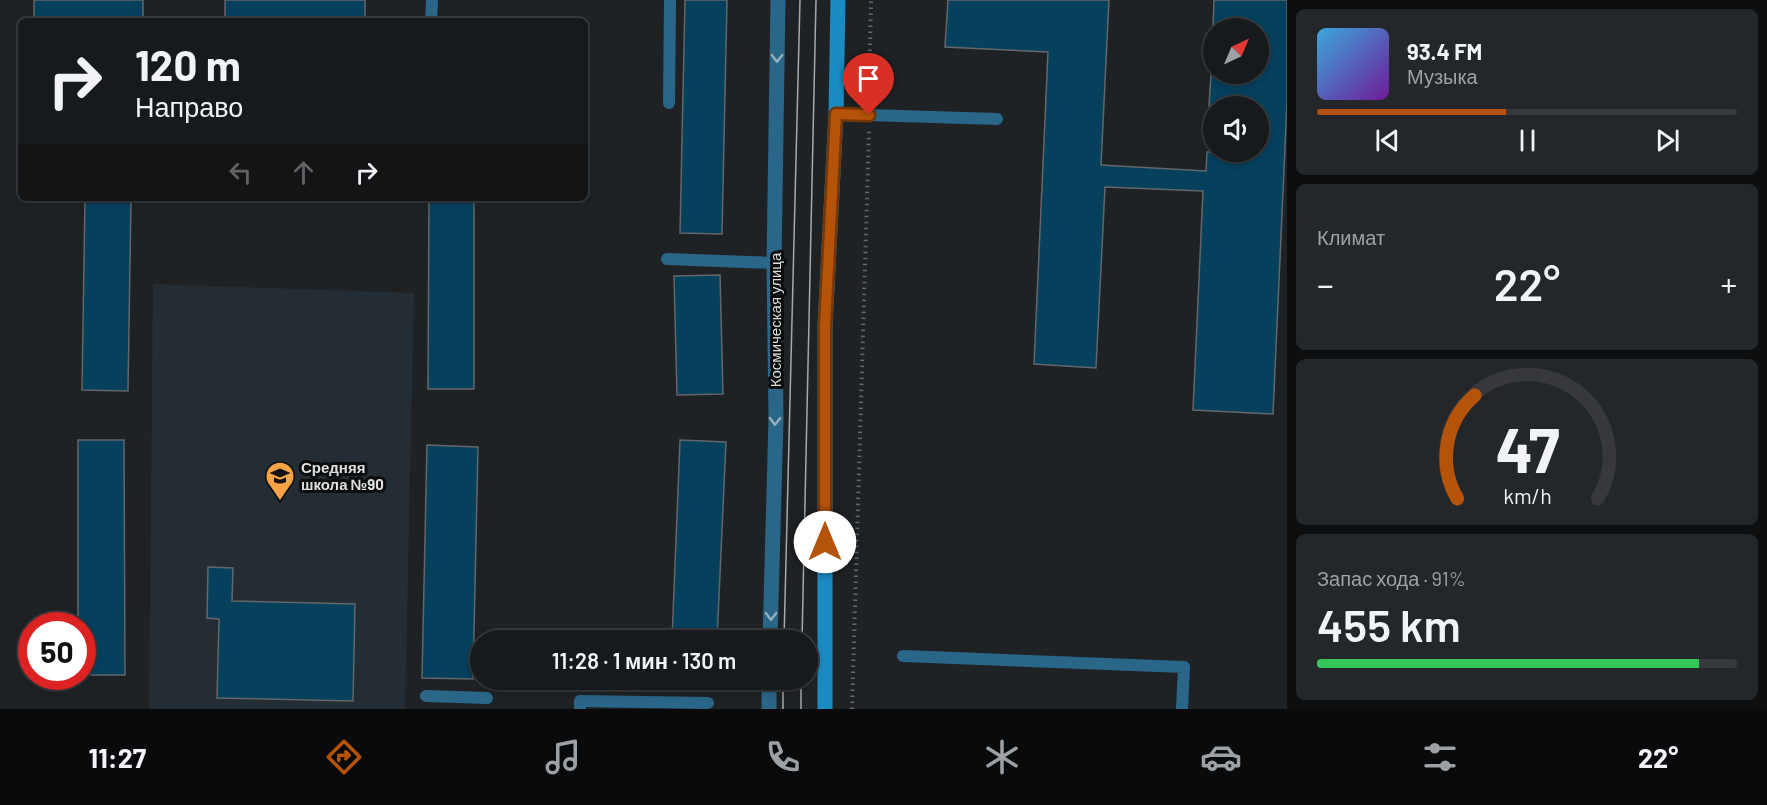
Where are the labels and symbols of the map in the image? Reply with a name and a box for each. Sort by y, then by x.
north arrow [1203,18,1269,84]
pin [843,53,894,115]
one-way arrow [771,54,783,63]
street label: Космическая улица [766,252,784,387]
one-way arrow [769,417,782,426]
place label: Средняя школа №90 [301,458,384,493]
school or university icon: Средняя школа №90 [264,460,296,502]
position arrow [793,510,857,574]
speed limit sign: 50 [18,612,96,690]
one-way arrow [765,612,777,621]

